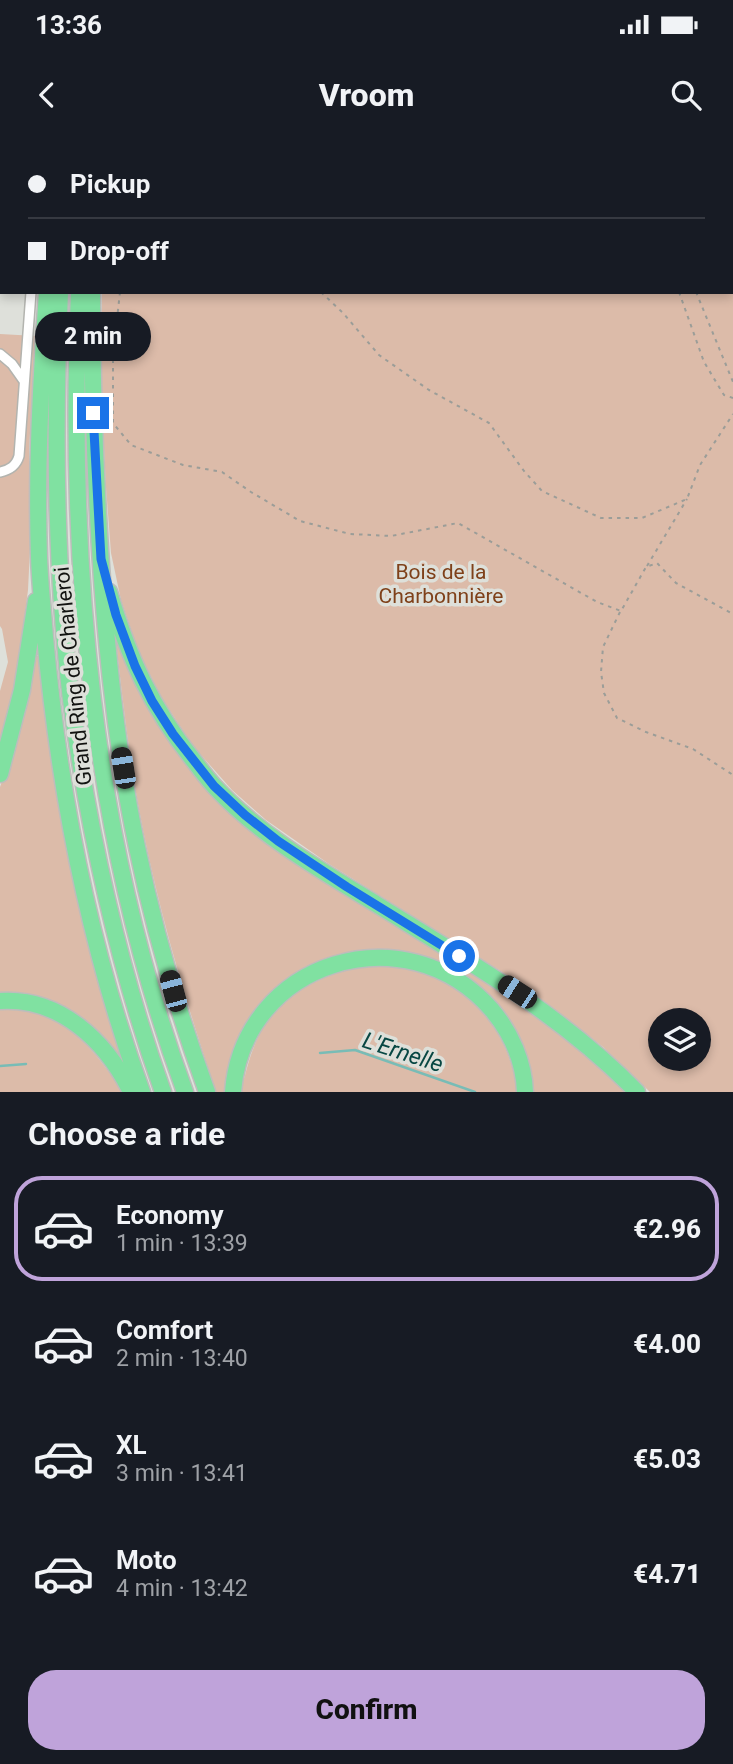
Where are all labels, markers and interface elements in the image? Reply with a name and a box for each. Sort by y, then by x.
text: 13:36 [35,10,102,40]
icon: back [28,76,66,114]
text: Vroom [319,76,414,114]
icon: search [667,76,705,114]
text: Pickup [70,169,150,199]
text: Drop-off [70,236,169,266]
callout: 2 min [35,312,151,360]
text: 2 min [64,323,122,350]
route end [77,397,109,429]
park label: Bois de la Charbonnière [378,560,504,608]
street label: Grand Ring de Charleroi [50,565,96,787]
car [110,746,137,790]
route start [443,940,475,972]
car [158,968,189,1014]
car [494,972,541,1012]
map controls [648,1008,711,1071]
button: layers [648,1008,711,1071]
water label: L'Ernelle [359,1027,447,1078]
text: Choose a ride [28,1115,225,1153]
icon: car [32,1197,95,1260]
text: Economy [116,1200,223,1230]
text: €2.96 [633,1214,701,1244]
text: 1 min · 13:39 [116,1230,248,1257]
icon: car [32,1312,95,1375]
text: Comfort [116,1315,213,1345]
text: €4.00 [633,1329,701,1359]
text: 2 min · 13:40 [116,1345,248,1372]
icon: car [32,1427,95,1490]
text: XL [116,1430,147,1460]
text: €5.03 [633,1444,701,1474]
text: 3 min · 13:41 [116,1460,248,1487]
icon: car [32,1542,95,1605]
text: Moto [116,1545,177,1575]
text: €4.71 [633,1559,701,1589]
text: 4 min · 13:42 [116,1575,248,1602]
button: Confirm [28,1670,705,1750]

